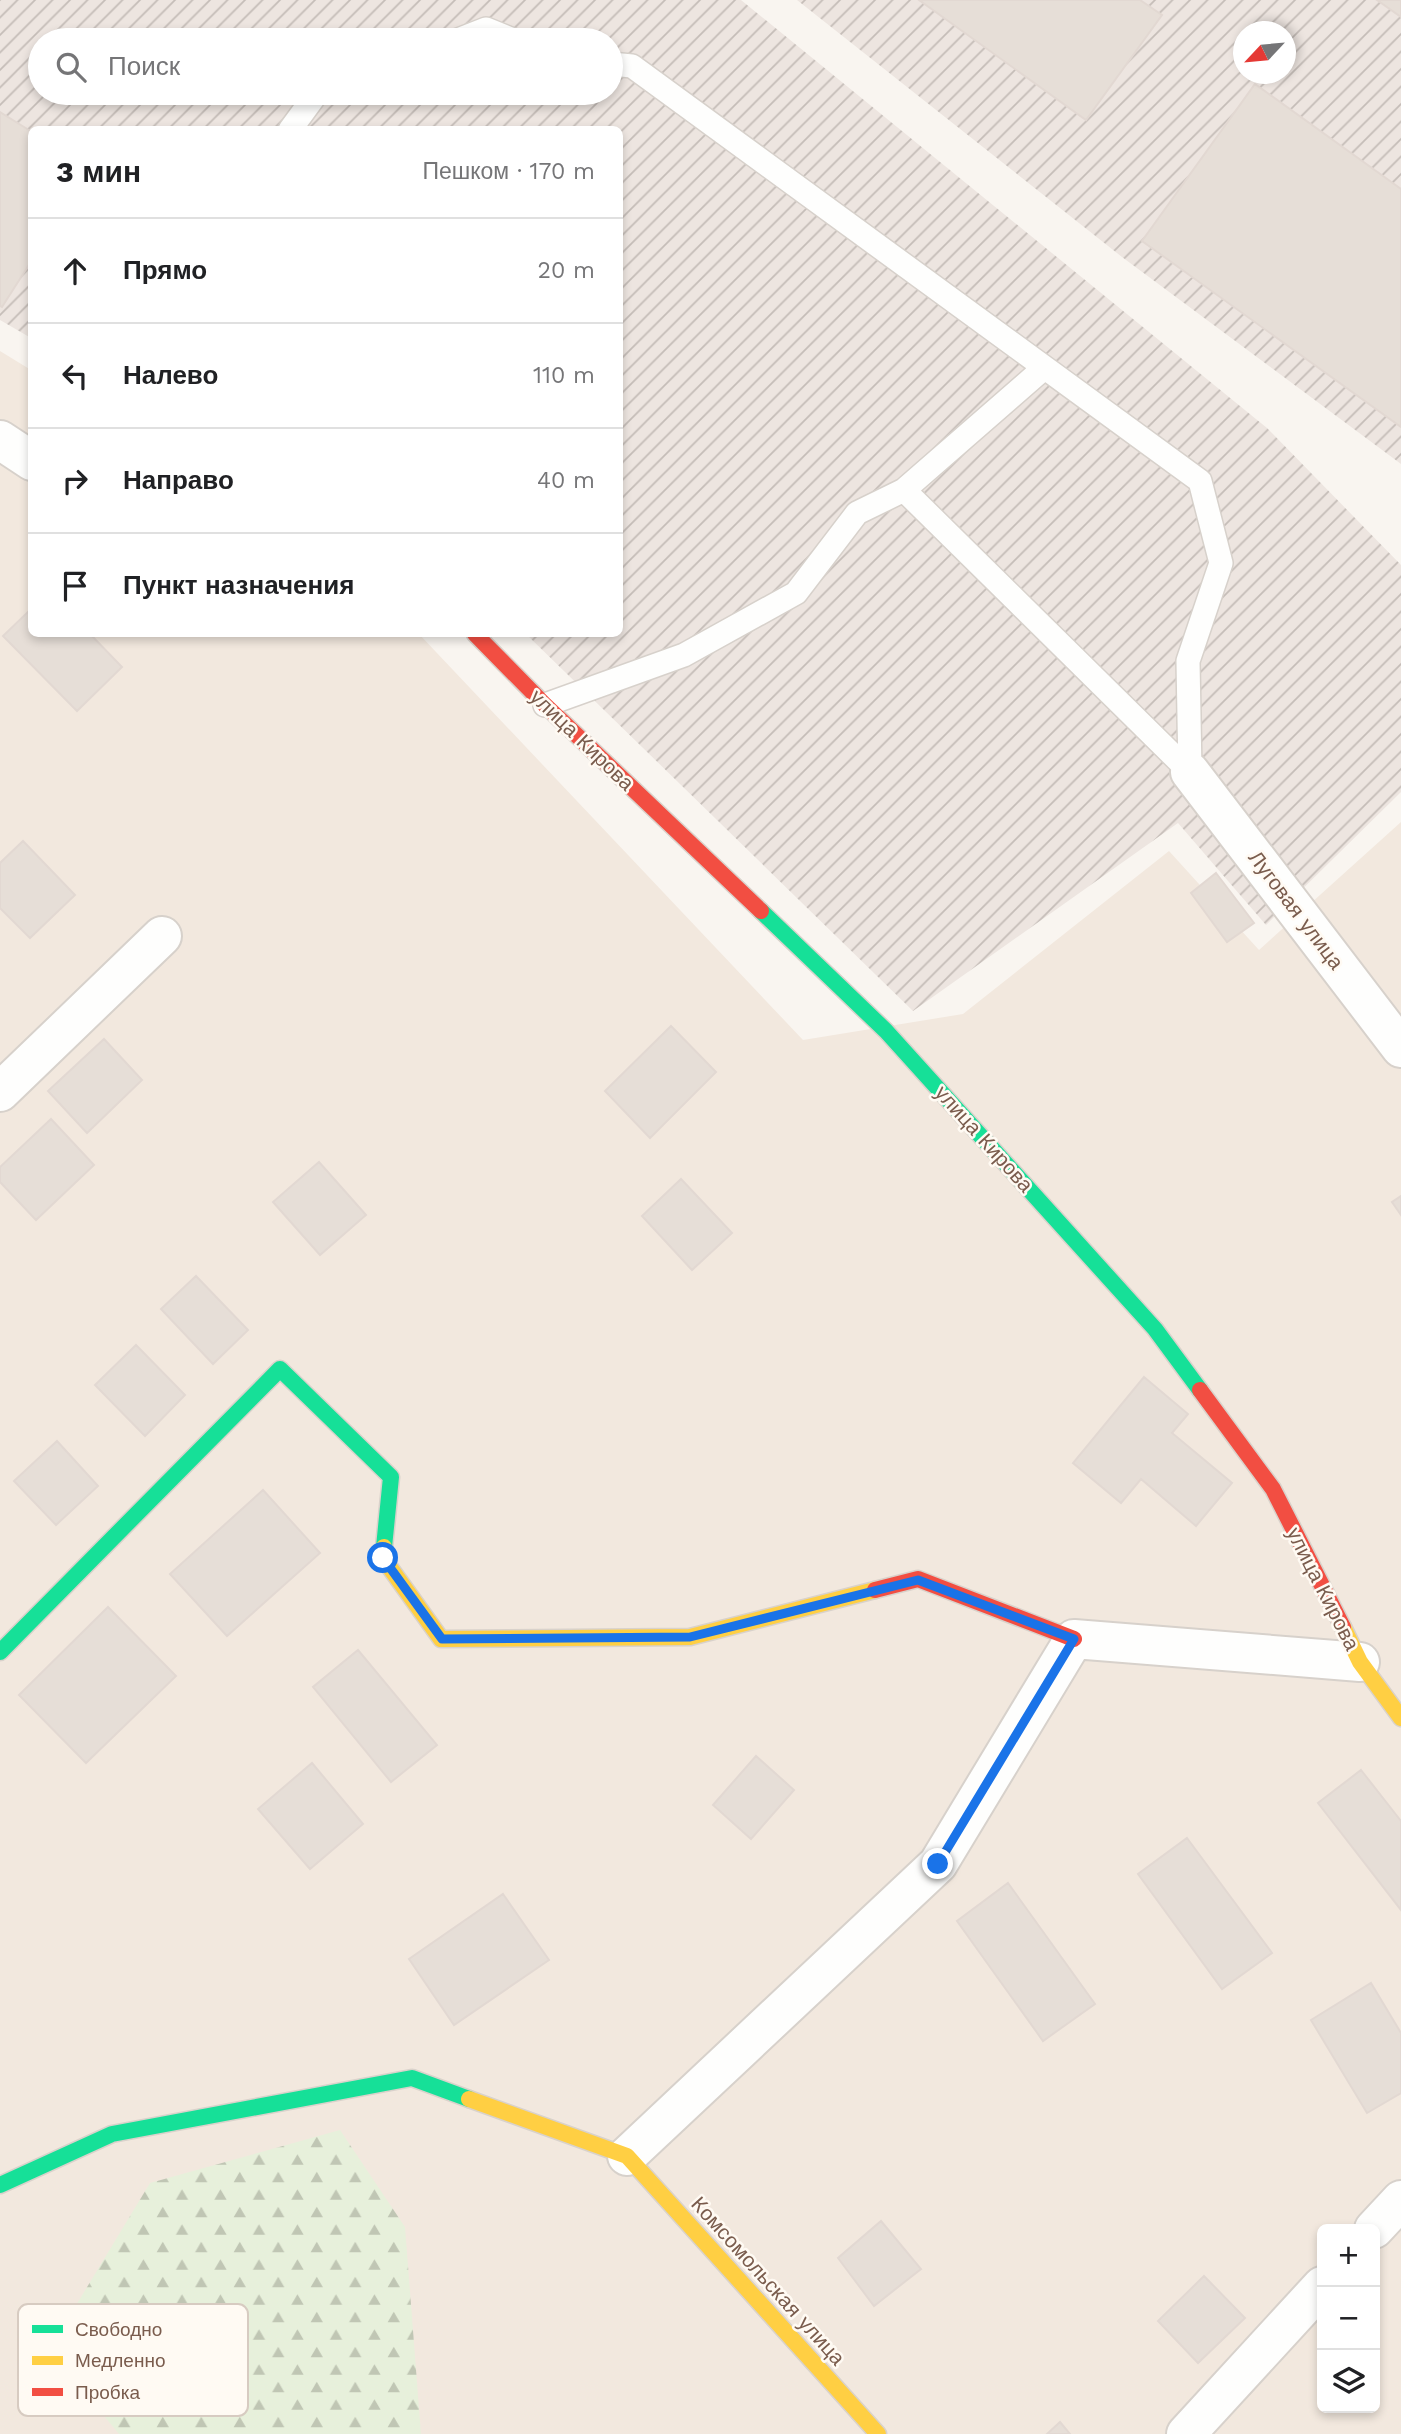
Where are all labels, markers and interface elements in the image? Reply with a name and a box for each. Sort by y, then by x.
north arrow [1233,21,1296,84]
search box [28,28,623,105]
icon: search [52,48,90,86]
text: Поиск [108,51,180,81]
text: 3 мин [56,154,141,189]
text: Пешком · 170 m [422,158,595,185]
icon: ahead [56,252,94,290]
text: Прямо [123,255,207,285]
text: 20 m [538,257,595,284]
icon: left [56,357,94,395]
text: Налево [123,360,218,390]
text: 110 m [533,362,595,389]
icon: right [56,462,94,500]
text: Направо [123,465,234,495]
text: 40 m [537,467,595,494]
icon: arrive [56,567,94,605]
text: Пункт назначения [123,570,354,600]
street label: улица Кирова [525,684,640,796]
street label: Луговая улица [1244,845,1349,974]
street label: улица Кирова [930,1080,1039,1197]
street label: улица Кирова [1282,1523,1365,1655]
route start [367,1542,398,1573]
route end [922,1848,953,1879]
street label: Комсомольская улица [686,2191,851,2370]
map controls [1317,2224,1380,2413]
button: + [1317,2224,1380,2287]
button: − [1317,2287,1380,2350]
legend [18,2304,248,2416]
text: Свободно [75,2318,162,2341]
text: Медленно [75,2349,165,2372]
button: layers [1317,2350,1380,2413]
text: Пробка [75,2381,140,2404]

